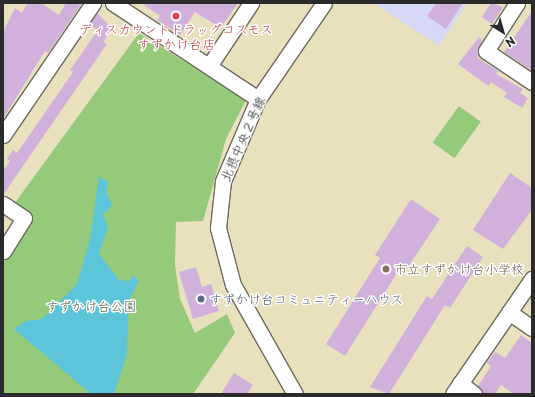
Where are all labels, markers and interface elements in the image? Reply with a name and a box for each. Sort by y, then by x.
marker: ディスカウントドラッグコスモス すずかけ台店 [171,11,181,21]
north arrow [483,12,523,52]
place label: ディスカウントドラッグコスモス すずかけ台店 [79,22,273,53]
text: N [502,33,519,51]
street label: 北摂中央２号線 [217,94,269,184]
place label: 市立すずかけ台小学校 [394,261,524,277]
marker: 市立すずかけ台小学校 [381,264,391,274]
place label: すずかけ台コミュニティーハウス [209,291,404,307]
marker: すずかけ台コミュニティーハウス [196,294,206,304]
park label: すずかけ台公園 [46,298,136,314]

